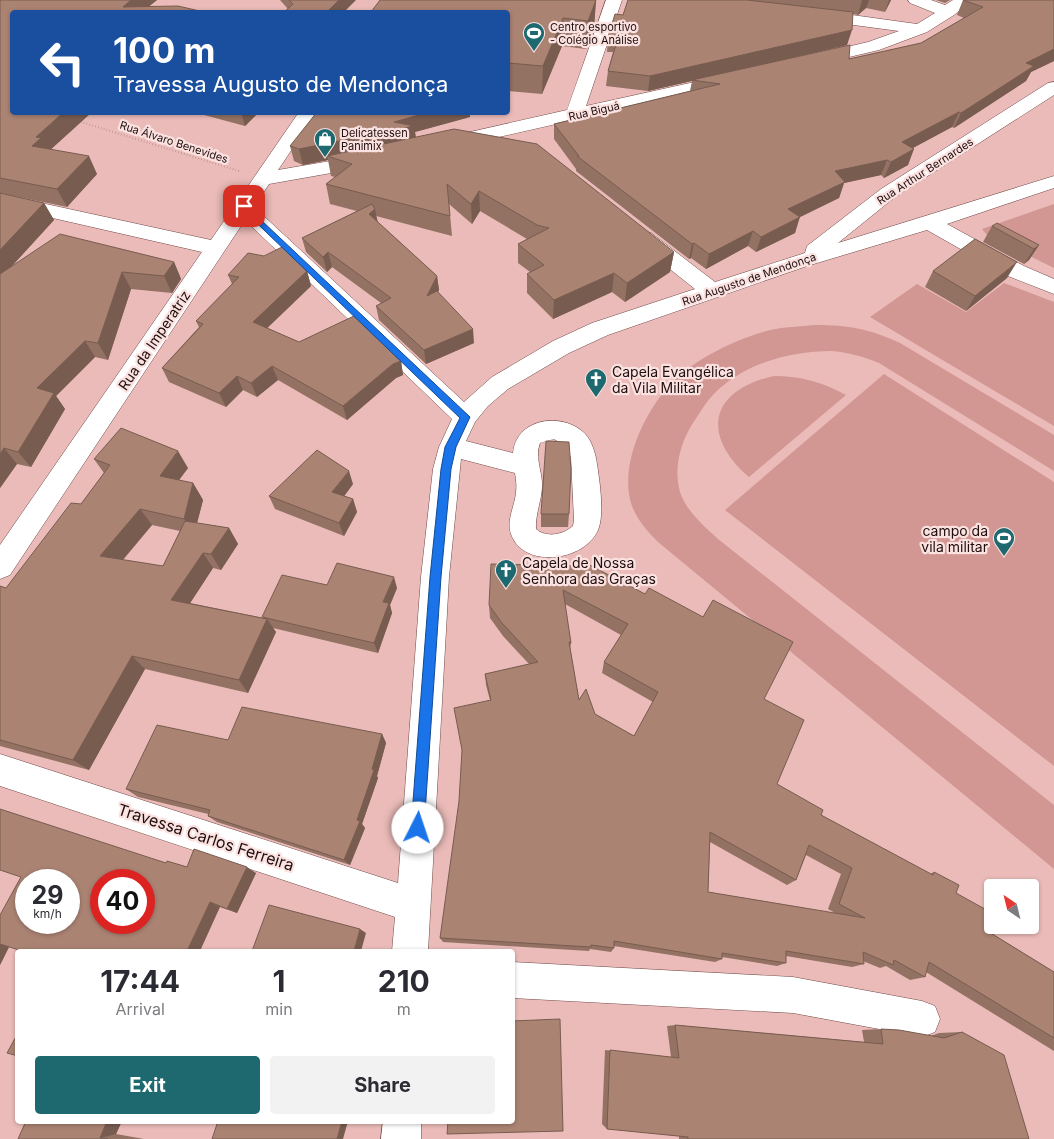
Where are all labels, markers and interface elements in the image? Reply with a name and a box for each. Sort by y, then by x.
place label: Centro esportivo - Colégio Análise [550,20,639,47]
sports icon: Centro esportivo - Colégio Análise [522,21,546,52]
text: 100 m [113,29,216,71]
icon: left [30,30,95,95]
text: Travessa Augusto de Mendonça [113,71,448,97]
street label: Rua Biguá [567,98,621,124]
street label: Rua Álvaro Benevides [118,118,230,166]
place label: Delicatessen Panimix [341,126,408,153]
shop icon: Delicatessen Panimix [313,127,337,158]
street label: Rua Arthur Bernardes [874,134,976,207]
pin [223,185,265,227]
icon: arrive [230,192,258,220]
street label: Rua Augusto de Mendonça [680,249,818,309]
street label: Rua da Imperatriz [114,287,194,393]
place label: Capela Evangélica da Vila Militar [612,363,734,396]
church icon: Capela Evangélica da Vila Militar [584,367,608,398]
place label: campo da vila militar [921,522,988,555]
sports icon: campo da vila militar [992,526,1016,557]
place label: Capela de Nossa Senhora das Graças [522,554,656,587]
church icon: Capela de Nossa Senhora das Graças [494,558,518,589]
street label: Travessa Carlos Ferreira [115,799,297,875]
position arrow [391,801,443,853]
speed limit sign: 40 [90,869,155,934]
north arrow [984,879,1039,934]
map controls [984,879,1039,934]
text: 29 [32,880,63,910]
text: km/h [33,906,62,921]
text: 17:44 [100,963,180,999]
text: 1 [272,963,285,999]
text: 210 [378,963,430,999]
text: Arrival [116,999,165,1019]
text: min [265,999,293,1019]
text: m [397,999,411,1019]
button: Exit [35,1056,260,1114]
button: Share [270,1056,495,1114]

